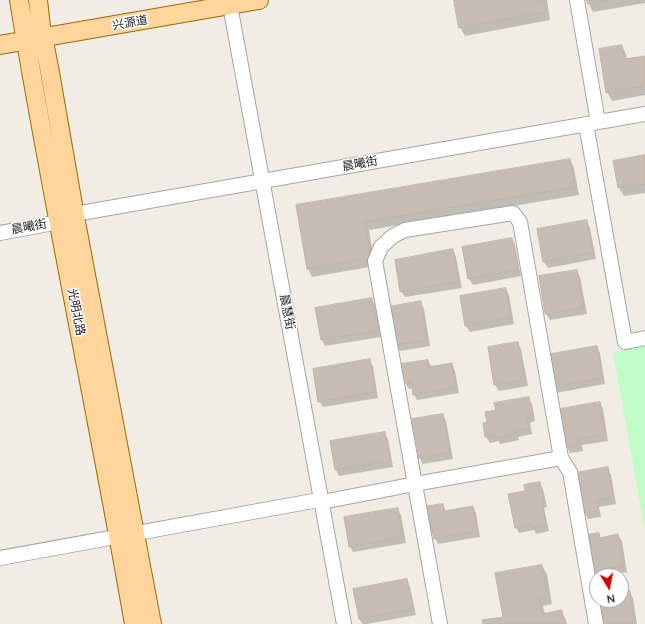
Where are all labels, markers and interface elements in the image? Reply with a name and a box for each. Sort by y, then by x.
street label: 兴源道 [111,13,149,33]
street label: 晨曦街 [341,154,379,174]
street label: 晨曦街 [10,217,48,237]
street label: 光明北路 [64,287,88,337]
street label: 晨慧街 [276,293,298,331]
north arrow [589,568,629,608]
text: N [606,591,616,606]

